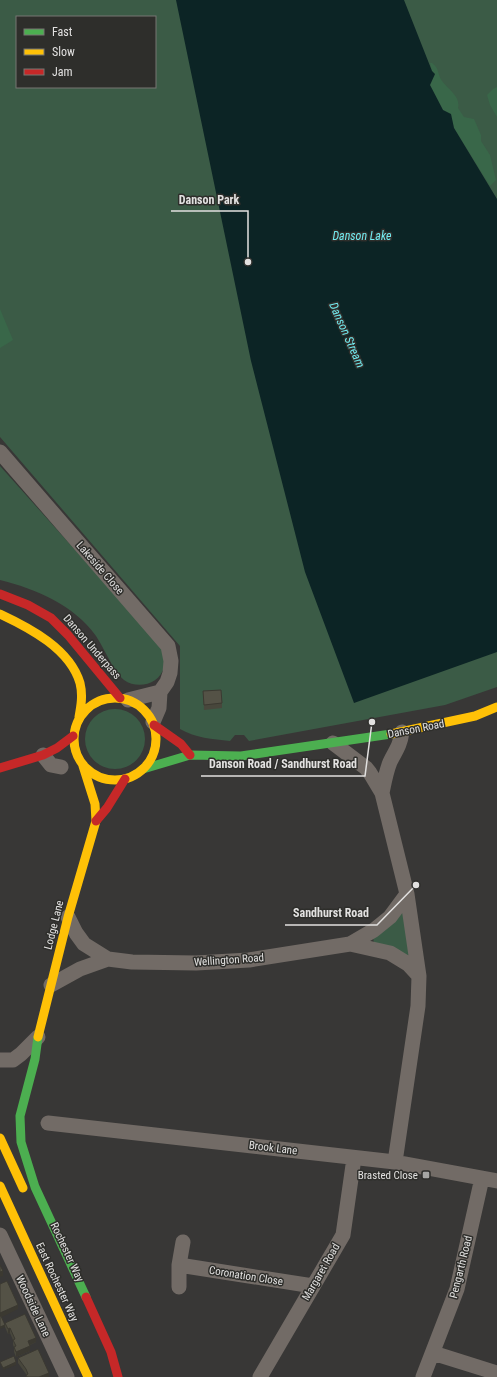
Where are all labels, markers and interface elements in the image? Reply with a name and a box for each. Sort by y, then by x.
legend [16,16,156,88]
text: Fast [52,25,73,39]
text: Slow [52,45,75,59]
text: Jam [52,65,73,79]
callout: Danson Park [171,187,248,211]
text: Danson Park [179,193,240,207]
water label: Danson Lake [332,229,392,243]
water label: Danson Stream [326,300,368,370]
street label: Lakeside Close [74,539,126,597]
street label: Danson Underpass [60,612,124,682]
street label: Danson Road [387,717,445,741]
callout: Danson Road / Sandhurst Road [201,752,365,776]
text: Danson Road / Sandhurst Road [209,757,357,771]
street label: Lodge Lane [42,899,66,951]
callout: Sandhurst Road [285,901,377,925]
text: Sandhurst Road [293,906,369,920]
street label: Wellington Road [193,951,265,969]
street label: Brook Lane [248,1139,298,1157]
place label: Brasted Close [358,1169,418,1182]
marker: Brasted Close [421,1170,431,1180]
street label: Rochester Way [48,1220,87,1284]
street label: Pengarth Road [447,1234,475,1300]
street label: East Rochester Way [33,1240,81,1324]
street label: Margaret Road [299,1241,343,1303]
street label: Coronation Close [208,1264,284,1288]
street label: Woodside Lane [13,1273,53,1339]

